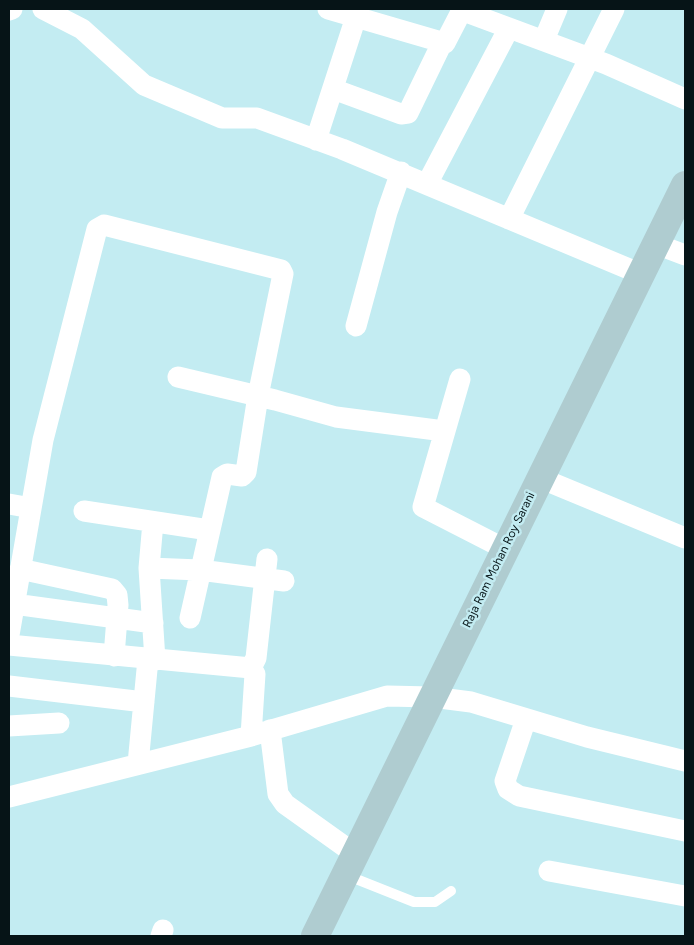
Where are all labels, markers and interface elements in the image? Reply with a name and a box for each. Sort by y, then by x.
street label: Raja Ram Mohan Roy Sarani [460,490,538,630]

